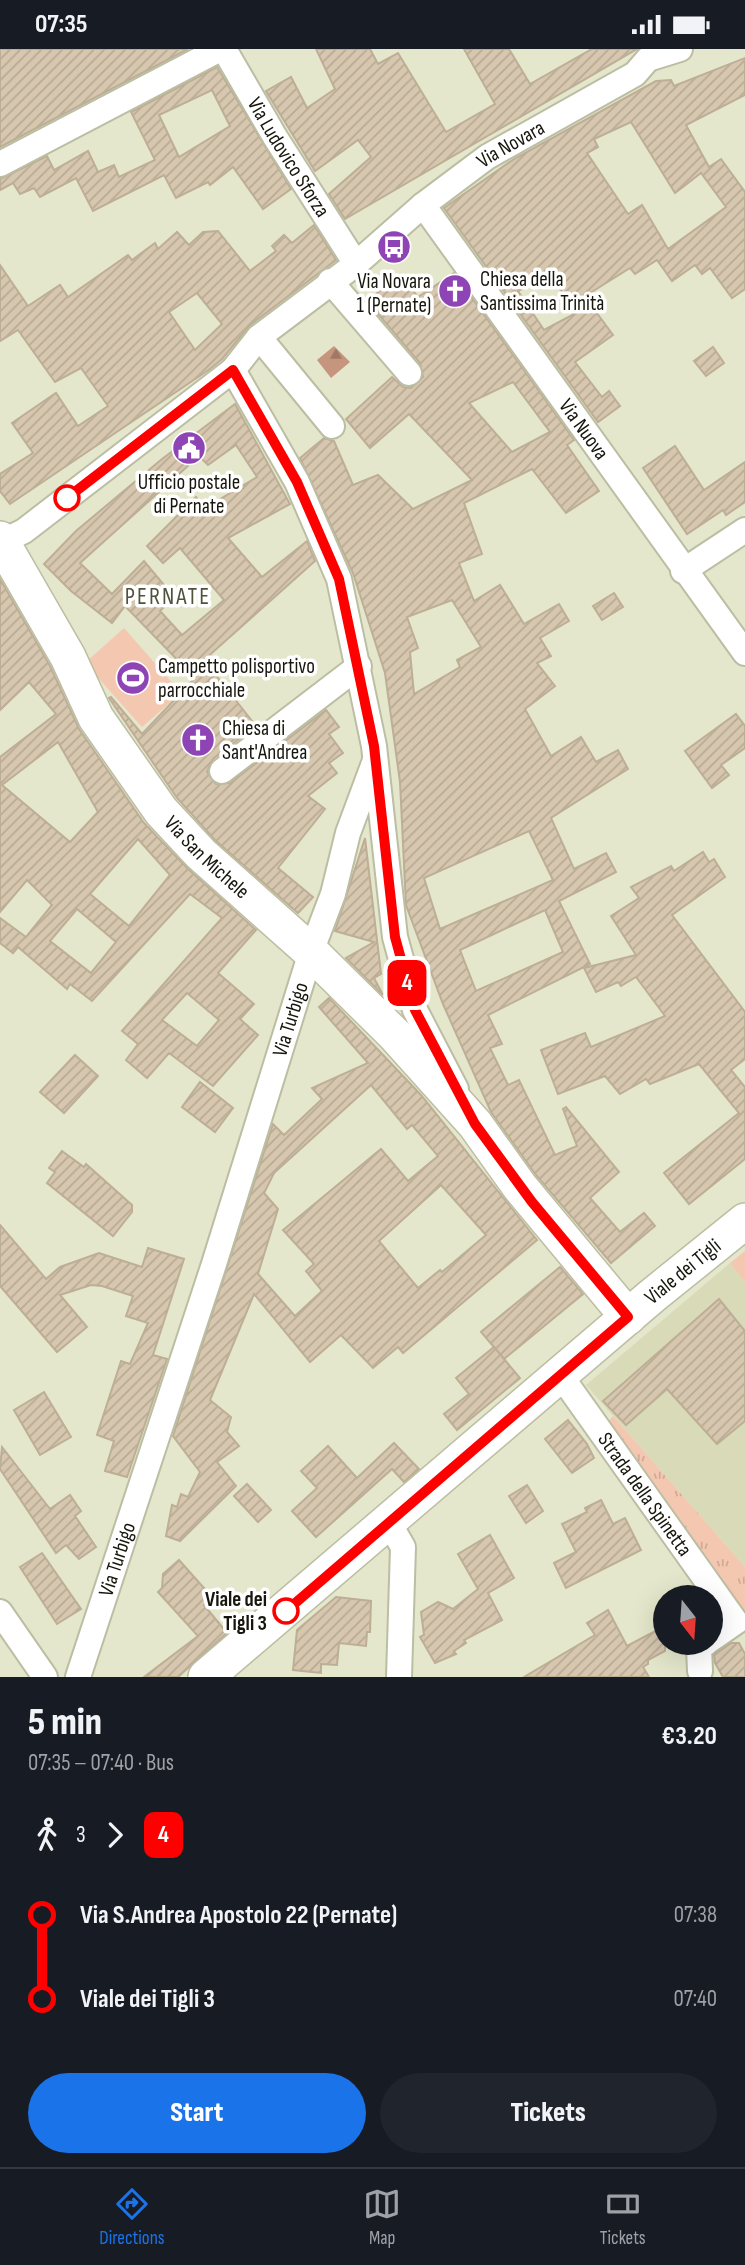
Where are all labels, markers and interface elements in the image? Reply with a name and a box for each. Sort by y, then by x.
text: 07:35 [35,9,87,40]
street label: Via Ludovico Sforza [242,93,335,222]
street label: Via Novara [472,115,549,173]
bus stop icon: Via Novara 1 (Pernate) [375,228,413,266]
place label: Chiesa della Santissima Trinità [480,267,604,316]
place label: Via Novara 1 (Pernate) [357,269,431,318]
church icon: Chiesa della Santissima Trinità [436,272,474,310]
street label: Via Nuova [554,394,614,464]
public building icon: Ufficio postale di Pernate [170,429,208,467]
place label: Ufficio postale di Pernate [138,470,240,519]
unlabelled marker [54,485,80,511]
district label: PERNATE [125,582,211,611]
place label: Campetto polisportivo parrocchiale [158,654,315,703]
sports icon: Campetto polisportivo parrocchiale [114,659,152,697]
place label: Chiesa di Sant'Andrea [222,716,307,765]
church icon: Chiesa di Sant'Andrea [179,721,217,759]
street label: Via San Michele [159,810,255,904]
line badge: 4 [384,960,430,1006]
text: 4 [401,968,413,997]
street label: Via Turbigo [267,979,313,1059]
street label: Viale dei Tigli [639,1233,726,1309]
street label: Strada della Spinetta [593,1428,697,1561]
street label: Via Turbigo [93,1519,141,1599]
north arrow [653,1585,723,1655]
map controls [653,1585,723,1655]
place label: Viale dei Tigli 3 [205,1587,267,1636]
marker: Viale dei Tigli 3 [273,1598,299,1624]
text: 5 min [28,1700,102,1745]
text: €3.20 [661,1721,717,1752]
text: 07:35 – 07:40 · Bus [28,1749,174,1777]
icon: walk [28,1816,66,1854]
icon: forward [96,1816,134,1854]
text: 4 [158,1820,169,1849]
text: 3 [76,1821,86,1849]
text: Via S.Andrea Apostolo 22 (Pernate) [80,1900,397,1931]
text: 07:38 [674,1901,717,1929]
text: Viale dei Tigli 3 [80,1984,215,2015]
text: 07:40 [674,1985,717,2013]
button: Start [28,2073,366,2153]
button: Tickets [380,2073,717,2153]
tab: Directions [99,2185,165,2250]
tab: Map [363,2185,401,2250]
tab: Tickets [600,2185,646,2250]

